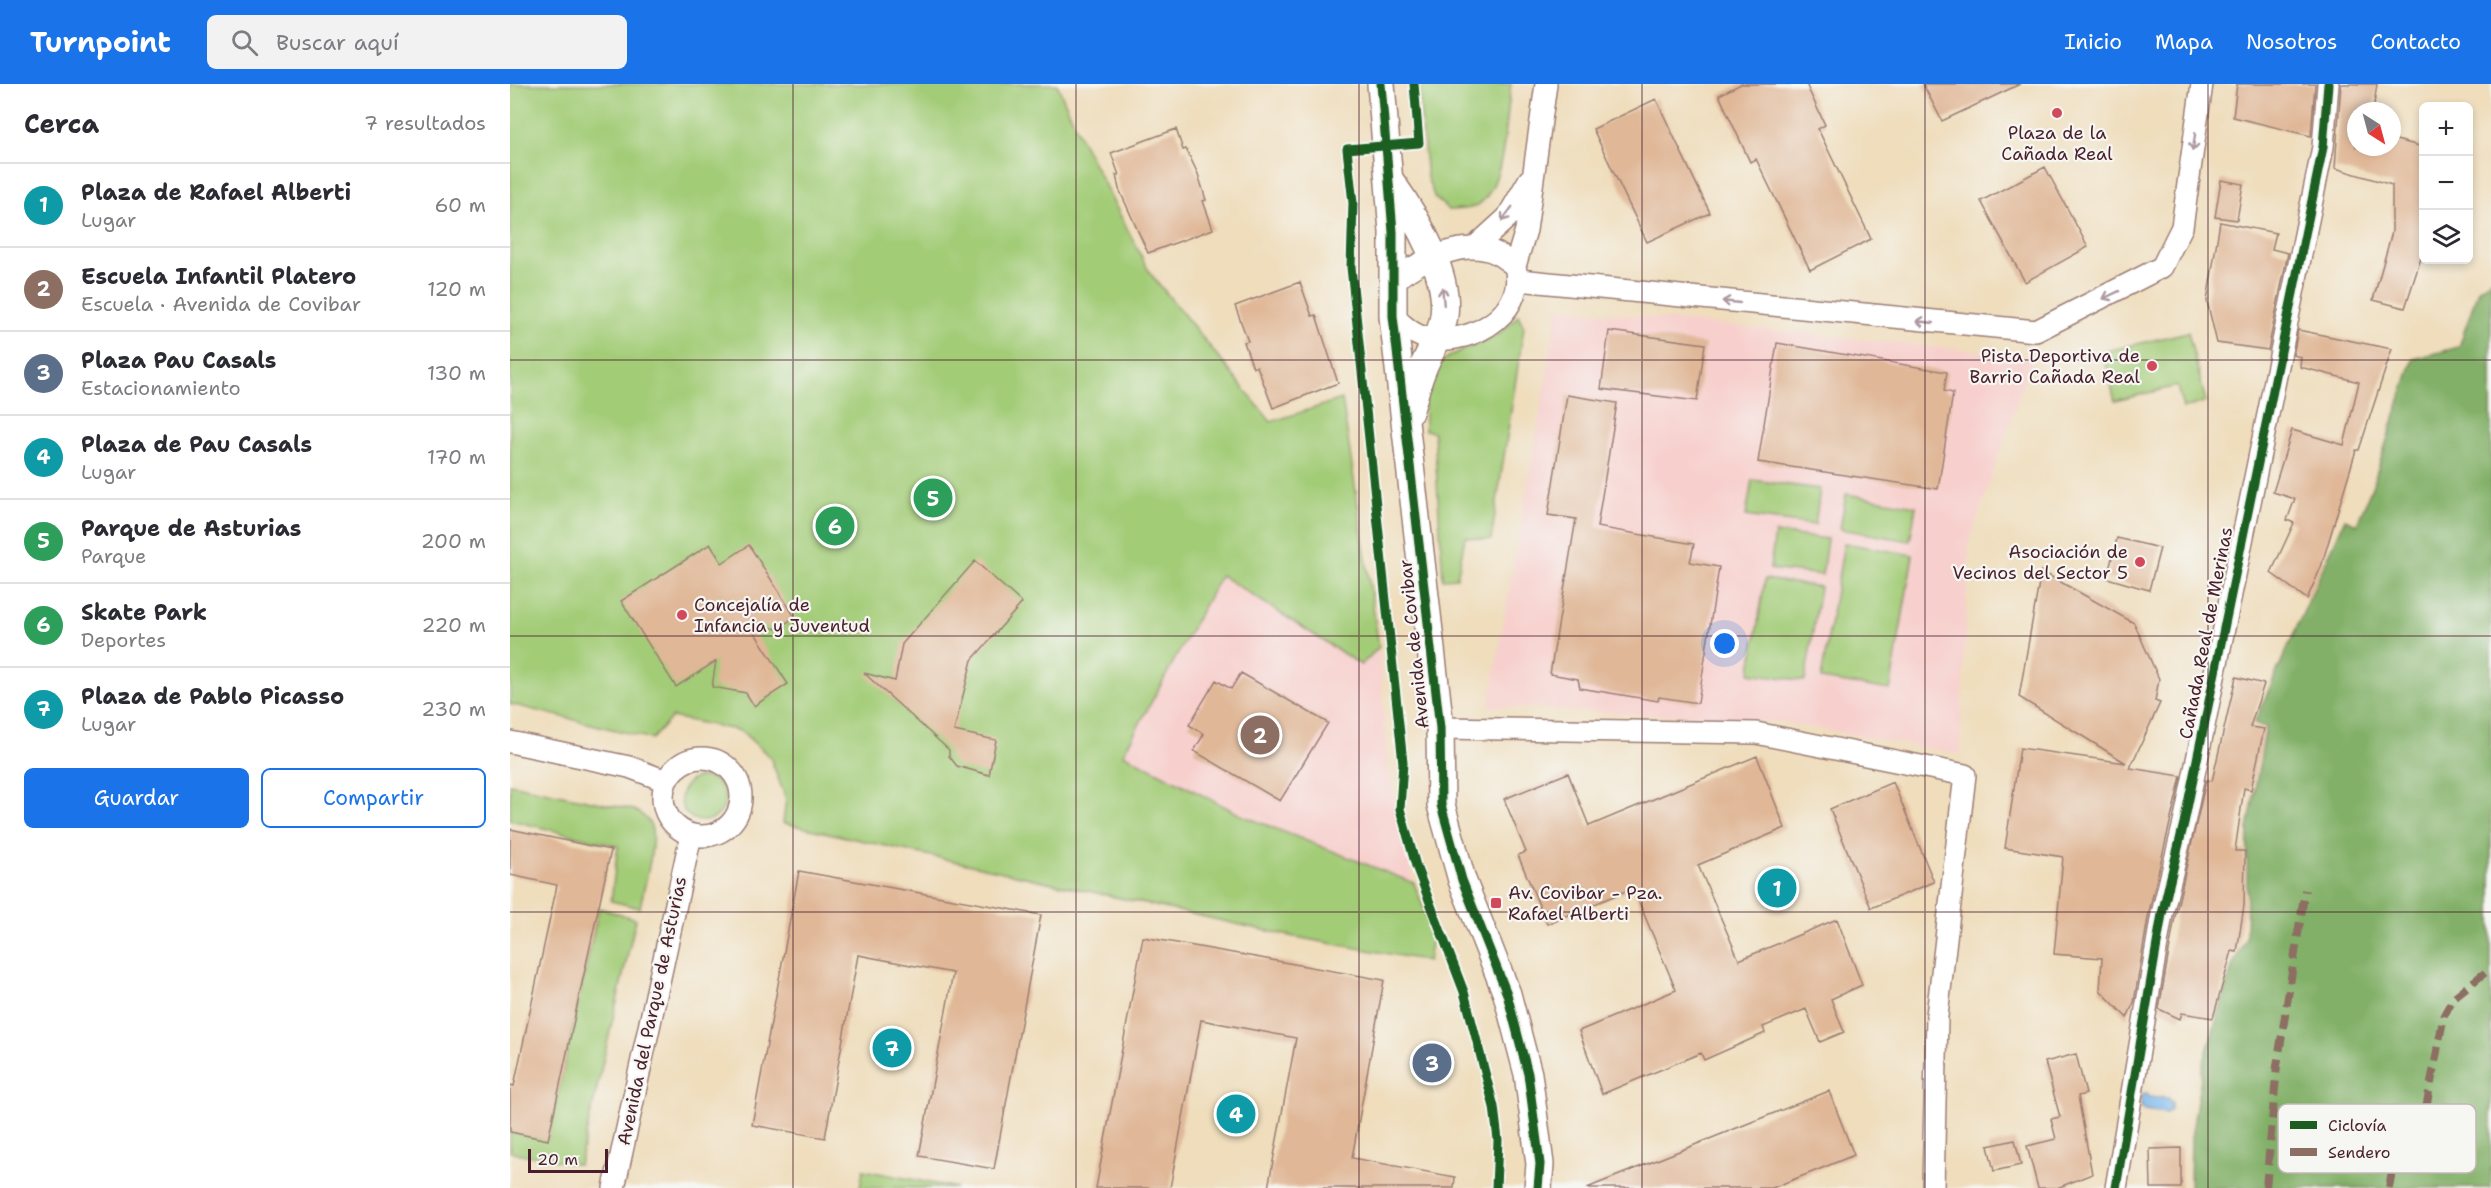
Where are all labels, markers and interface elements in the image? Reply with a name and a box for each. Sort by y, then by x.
search box [207,15,627,69]
text: Turnpoint [30,23,171,61]
icon: search [228,26,261,59]
text: Buscar aquí [276,28,399,57]
text: Inicio [2064,28,2122,56]
text: Mapa [2155,28,2213,56]
text: Nosotros [2246,28,2337,56]
text: Contacto [2370,28,2461,56]
north arrow [2347,102,2401,156]
map controls [2419,102,2473,264]
button: + [2419,102,2473,156]
text: Cerca [24,106,99,141]
marker: Plaza de la Cañada Real [2050,106,2064,120]
text: 7 resultados [364,110,486,136]
place label: Plaza de la Cañada Real [2001,121,2113,166]
one-way arrow [2188,132,2199,151]
button: − [2419,156,2473,210]
text: Plaza de Rafael Alberti [81,178,351,207]
text: 1 [39,192,48,218]
text: 60 m [434,192,486,218]
one-way arrow [1501,206,1514,222]
text: Lugar [81,207,137,233]
button: layers [2419,210,2473,264]
text: Escuela Infantil Platero [81,262,356,291]
text: 2 [37,276,51,302]
text: 120 m [427,276,486,302]
one-way arrow [1438,287,1449,307]
one-way arrow [2102,289,2120,301]
text: Escuela · Avenida de Covibar [81,291,361,317]
one-way arrow [1721,296,1741,307]
one-way arrow [1915,316,1935,327]
place label: Pista Deportiva de Barrio Cañada Real [1970,344,2141,389]
text: Plaza Pau Casals [81,346,276,375]
marker: Pista Deportiva de Barrio Cañada Real [2145,359,2159,373]
text: 3 [37,360,51,386]
text: 130 m [427,360,486,386]
text: Estacionamiento [81,375,241,401]
text: Plaza de Pau Casals [81,430,312,459]
text: 4 [37,444,51,470]
text: 170 m [427,444,486,470]
text: Lugar [81,459,137,485]
pin: 5 [914,476,952,520]
pin: 6 [816,504,854,548]
text: Parque de Asturias [81,514,301,543]
street label: Cañada Real de Merinas [2174,525,2238,741]
text: 5 [37,528,50,554]
text: 200 m [421,528,486,554]
place label: Asociación de Vecinos del Sector 5 [1952,540,2128,585]
text: Parque [81,543,146,569]
marker: Asociación de Vecinos del Sector 5 [2133,555,2147,569]
street label: Avenida de Covibar [1393,558,1435,730]
place label: Concejalía de Infancia y Juventud [694,593,870,638]
text: Skate Park [81,598,207,627]
marker: Concejalía de Infancia y Juventud [675,608,689,622]
text: 6 [37,612,51,638]
text: 220 m [422,612,486,638]
text: Deportes [81,627,166,653]
your location [1710,629,1739,658]
text: Plaza de Pablo Picasso [81,682,344,711]
text: 7 [37,696,51,722]
text: 230 m [421,696,486,722]
text: Lugar [81,711,137,737]
pin: 2 [1240,712,1280,758]
button: Guardar [24,768,249,828]
button: Compartir [261,768,486,828]
pin: 1 [1758,866,1796,910]
street label: Avenida del Parque de Asturias [612,874,692,1148]
place label: Av. Covibar - Pza. Rafael Alberti [1508,881,1662,926]
marker: Av. Covibar - Pza. Rafael Alberti [1489,896,1503,910]
pin: 7 [872,1026,911,1070]
pin: 3 [1412,1040,1452,1086]
pin: 4 [1216,1092,1256,1136]
legend [2278,1104,2476,1173]
text: Ciclovía [2328,1115,2387,1136]
text: Sendero [2328,1142,2390,1163]
scale bar [528,1146,608,1174]
text: 20 m [537,1149,578,1170]

